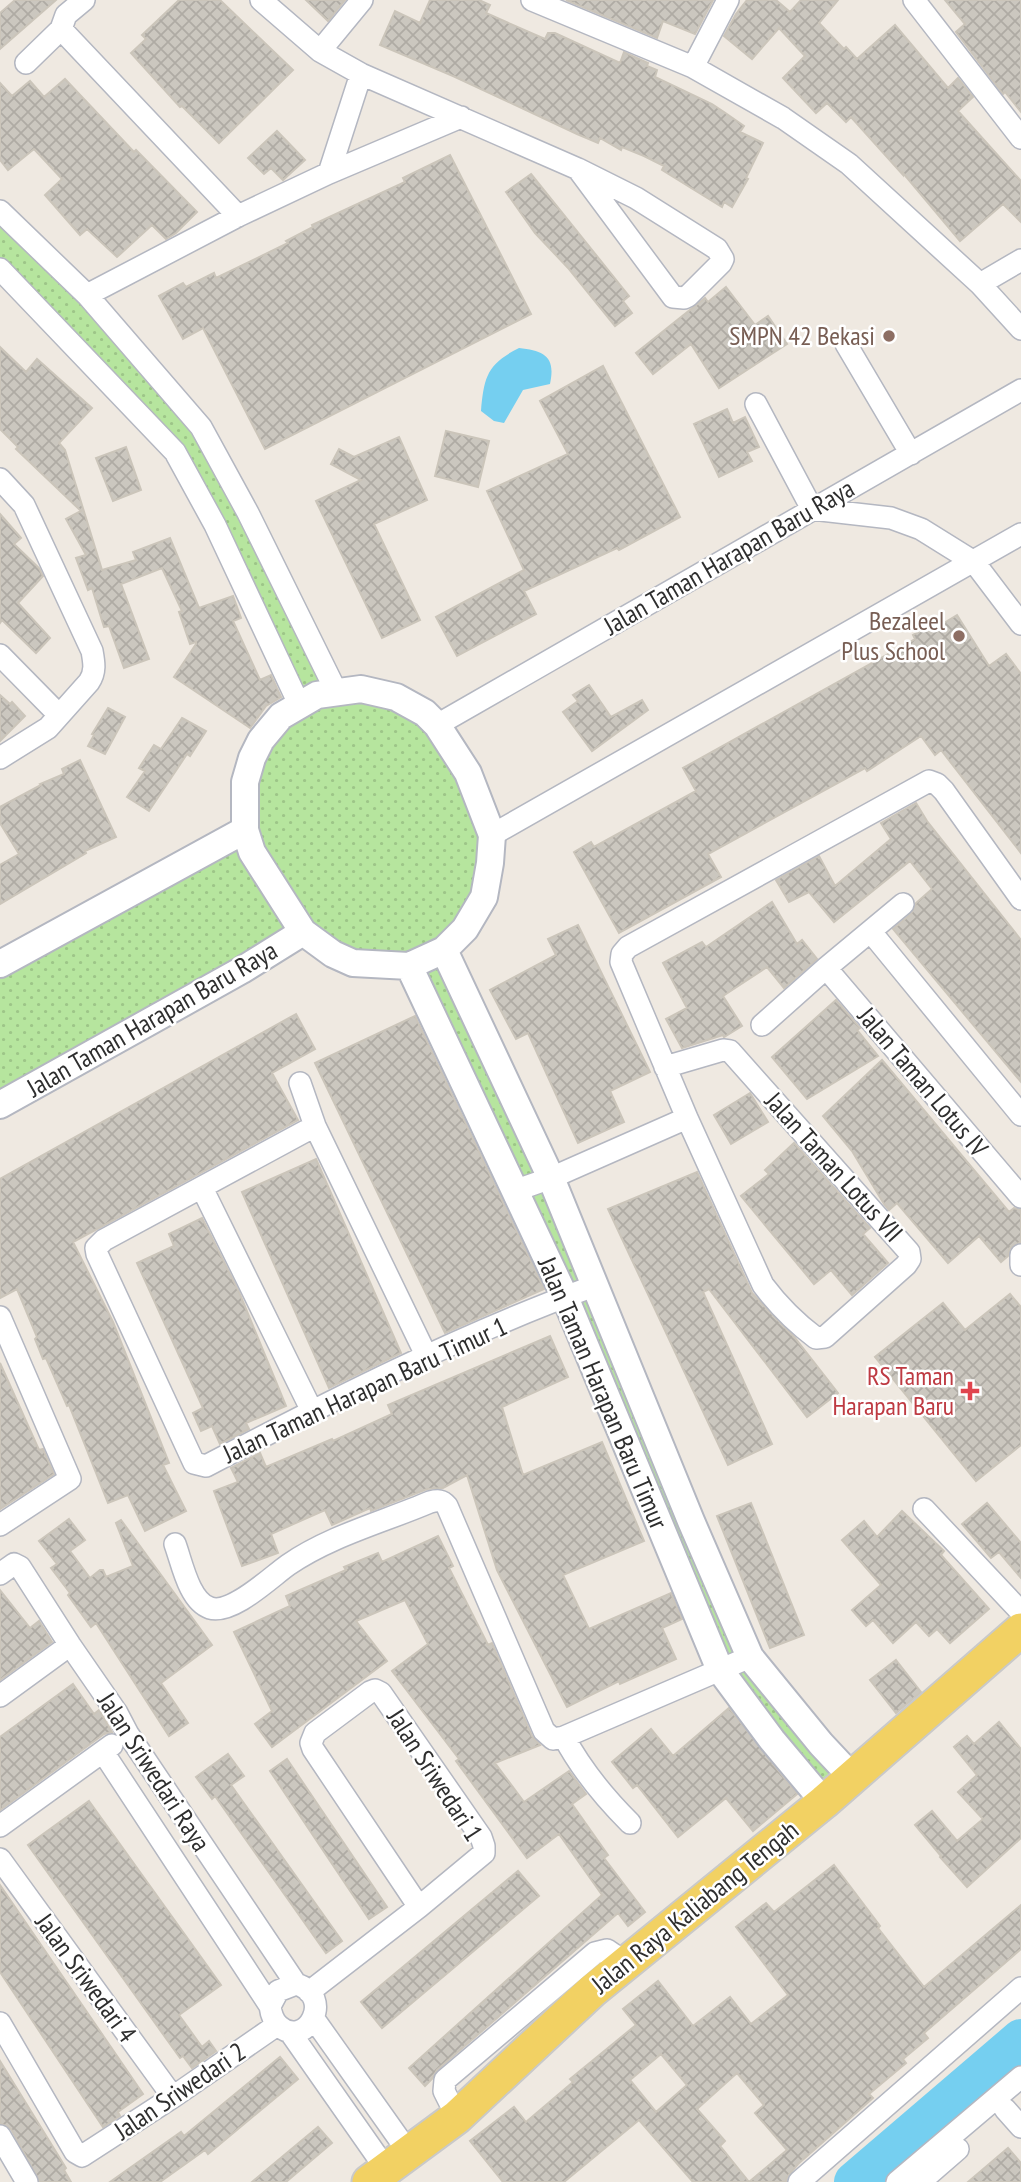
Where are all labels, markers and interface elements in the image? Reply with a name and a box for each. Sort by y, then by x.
place label: SMPN 42 Bekasi [729,319,875,352]
marker: SMPN 42 Bekasi [881,328,897,344]
street label: Jalan Taman Harapan Baru Raya [597,471,860,642]
place label: Bezaleel Plus School [841,604,945,667]
marker: Bezaleel Plus School [951,628,967,644]
street label: Jalan Taman Harapan Baru Raya [20,933,283,1104]
street label: Jalan Taman Lotus IV [851,999,996,1164]
street label: Jalan Taman Lotus VII [758,1084,910,1249]
street label: Jalan Taman Harapan Baru Timur [531,1251,676,1534]
street label: Jalan Taman Harapan Baru Timur 1 [217,1309,512,1470]
place label: RS Taman Harapan Baru [832,1359,954,1422]
marker: RS Taman Harapan Baru [960,1381,980,1401]
street label: Jalan Sriwedari Raya [90,1685,218,1857]
street label: Jalan Sriwedari 1 [380,1701,490,1847]
street label: Jalan Raya Kaliabang Tengah [584,1813,805,2001]
street label: Jalan Sriwedari 4 [28,1906,144,2049]
street label: Jalan Sriwedari 2 [107,2035,252,2147]

